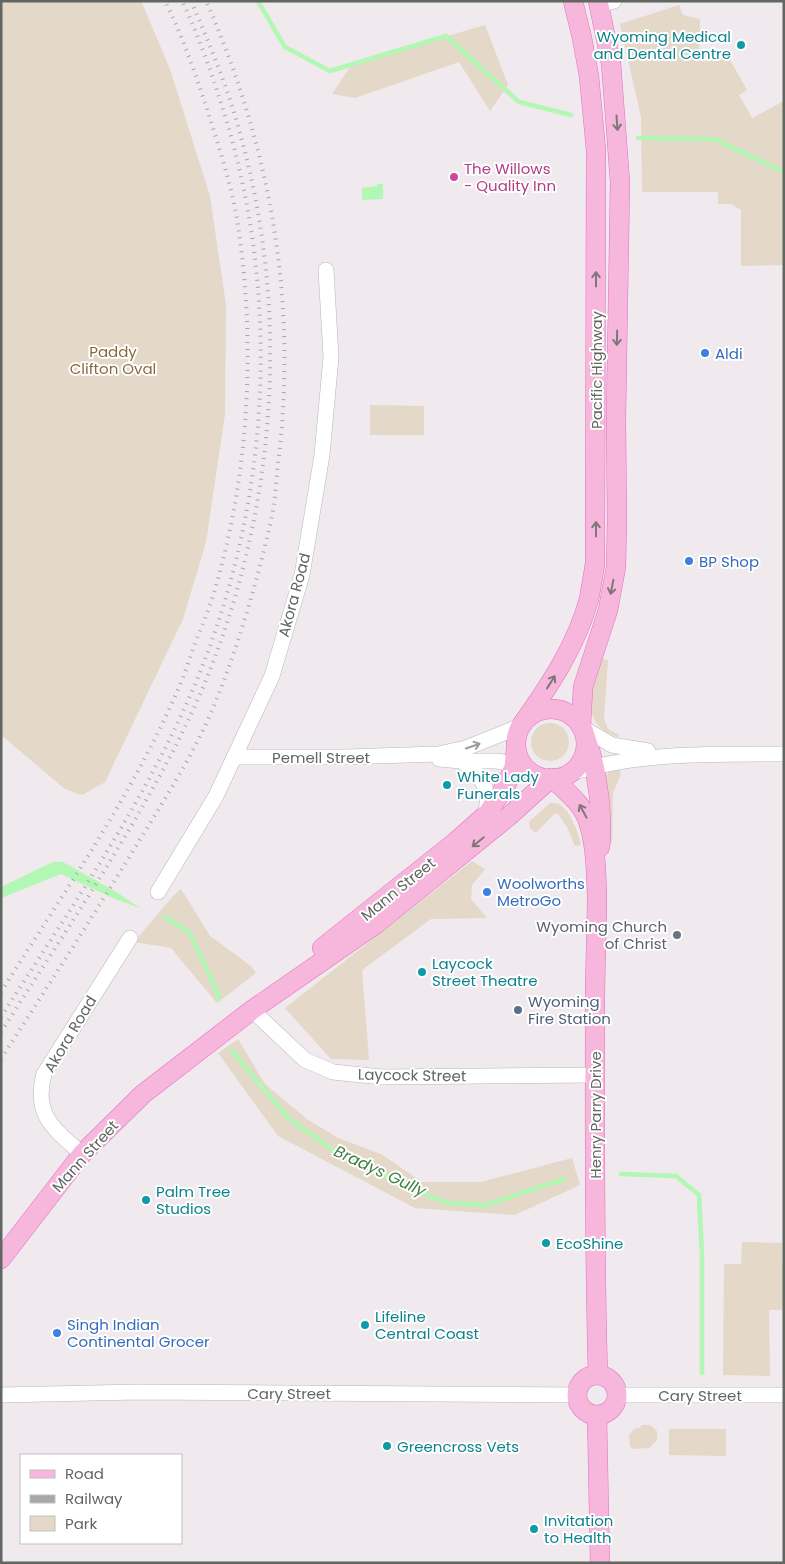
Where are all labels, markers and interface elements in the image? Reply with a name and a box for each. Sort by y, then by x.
place label: Wyoming Medical and Dental Centre [593,26,731,64]
marker: Wyoming Medical and Dental Centre [735,39,747,51]
one-way arrow [612,114,621,130]
place label: The Willows - Quality Inn [464,158,556,196]
marker: The Willows - Quality Inn [448,171,460,183]
one-way arrow [591,271,601,288]
street label: Pacific Highway [586,310,607,429]
one-way arrow [612,329,622,345]
park label: Paddy Clifton Oval [70,341,156,379]
place label: Aldi [715,343,743,364]
marker: Aldi [699,347,711,359]
one-way arrow [591,521,601,538]
street label: Akora Road [273,551,315,639]
place label: BP Shop [699,551,759,572]
marker: BP Shop [683,555,695,567]
one-way arrow [607,579,617,595]
one-way arrow [546,676,556,690]
one-way arrow [464,741,480,750]
street label: Pemell Street [272,747,370,768]
place label: White Lady Funerals [457,766,539,804]
marker: White Lady Funerals [441,779,453,791]
one-way arrow [578,804,588,819]
one-way arrow [471,837,484,848]
street label: Mann Street [356,852,440,926]
place label: Woolworths MetroGo [497,873,585,911]
marker: Woolworths MetroGo [481,886,493,898]
place label: Wyoming Church of Christ [536,916,667,954]
marker: Wyoming Church of Christ [671,929,683,941]
place label: Laycock Street Theatre [432,953,537,991]
marker: Laycock Street Theatre [416,966,428,978]
place label: Wyoming Fire Station [528,991,611,1029]
street label: Akora Road [39,992,101,1076]
marker: Wyoming Fire Station [512,1004,524,1016]
street label: Henry Parry Drive [585,1051,606,1179]
street label: Laycock Street [358,1064,466,1086]
street label: Mann Street [47,1115,123,1197]
water label: Bradys Gully [330,1140,431,1203]
place label: Palm Tree Studios [156,1181,230,1219]
marker: Palm Tree Studios [140,1194,152,1206]
place label: EcoShine [556,1233,623,1254]
marker: EcoShine [540,1237,552,1249]
place label: Lifeline Central Coast [375,1306,479,1344]
place label: Singh Indian Continental Grocer [67,1314,210,1352]
marker: Lifeline Central Coast [359,1319,371,1331]
marker: Singh Indian Continental Grocer [51,1327,63,1339]
street label: Cary Street [247,1383,331,1404]
street label: Cary Street [658,1385,742,1406]
place label: Greencross Vets [397,1436,519,1457]
marker: Greencross Vets [381,1440,393,1452]
legend [20,1454,182,1544]
text: Road [65,1463,104,1484]
text: Railway [65,1488,123,1509]
place label: Invitation to Health [544,1510,613,1548]
text: Park [65,1513,97,1534]
marker: Invitation to Health [528,1523,540,1535]

